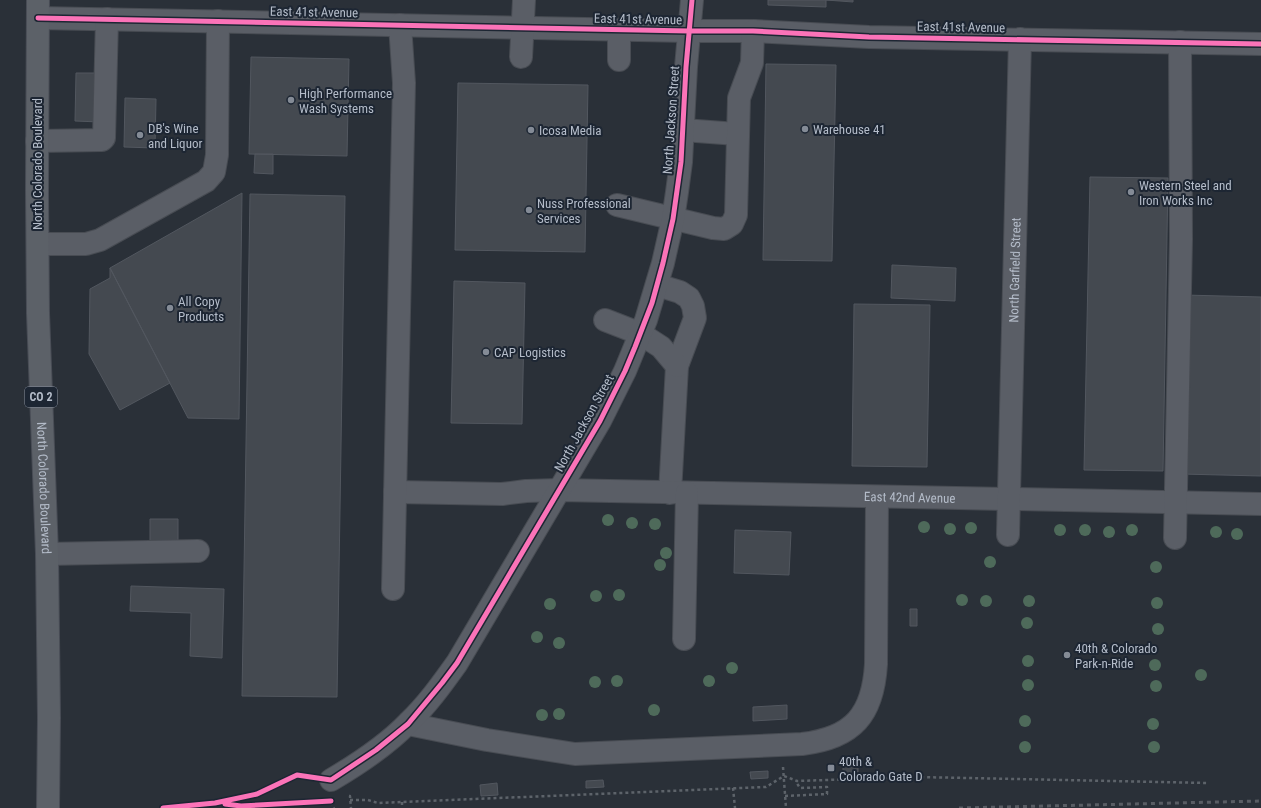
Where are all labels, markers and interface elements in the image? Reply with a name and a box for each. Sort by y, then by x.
street label: East 41st Avenue [270,4,358,20]
street label: East 41st Avenue [594,11,682,27]
street label: East 41st Avenue [917,19,1005,35]
street label: North Jackson Street [660,65,682,175]
place label: High Performance Wash Systems [299,86,392,116]
marker: High Performance Wash Systems [286,95,296,105]
street label: North Colorado Boulevard [30,98,45,230]
place label: DB's Wine and Liquor [148,121,202,151]
place label: Warehouse 41 [813,122,886,137]
place label: Icosa Media [539,123,602,138]
marker: Warehouse 41 [800,124,810,134]
marker: Icosa Media [526,125,536,135]
marker: DB's Wine and Liquor [135,130,145,140]
place label: Western Steel and Iron Works Inc [1139,178,1232,208]
marker: Western Steel and Iron Works Inc [1126,187,1136,197]
place label: Nuss Professional Services [537,196,631,226]
marker: Nuss Professional Services [524,205,534,215]
street label: North Garfield Street [1006,217,1023,323]
place label: All Copy Products [178,294,224,324]
marker: All Copy Products [165,303,175,313]
place label: CAP Logistics [494,345,566,360]
marker: CAP Logistics [481,347,491,357]
street label: North Jackson Street [551,372,617,474]
road number: CO 2 [25,387,57,407]
street label: North Colorado Boulevard [35,421,54,554]
street label: East 42nd Avenue [864,489,956,505]
place label: 40th & Colorado Park-n-Ride [1075,641,1157,671]
marker: 40th & Colorado Park-n-Ride [1062,650,1072,660]
place label: 40th & Colorado Gate D [839,754,923,784]
marker: 40th & Colorado Gate D [826,763,836,773]

